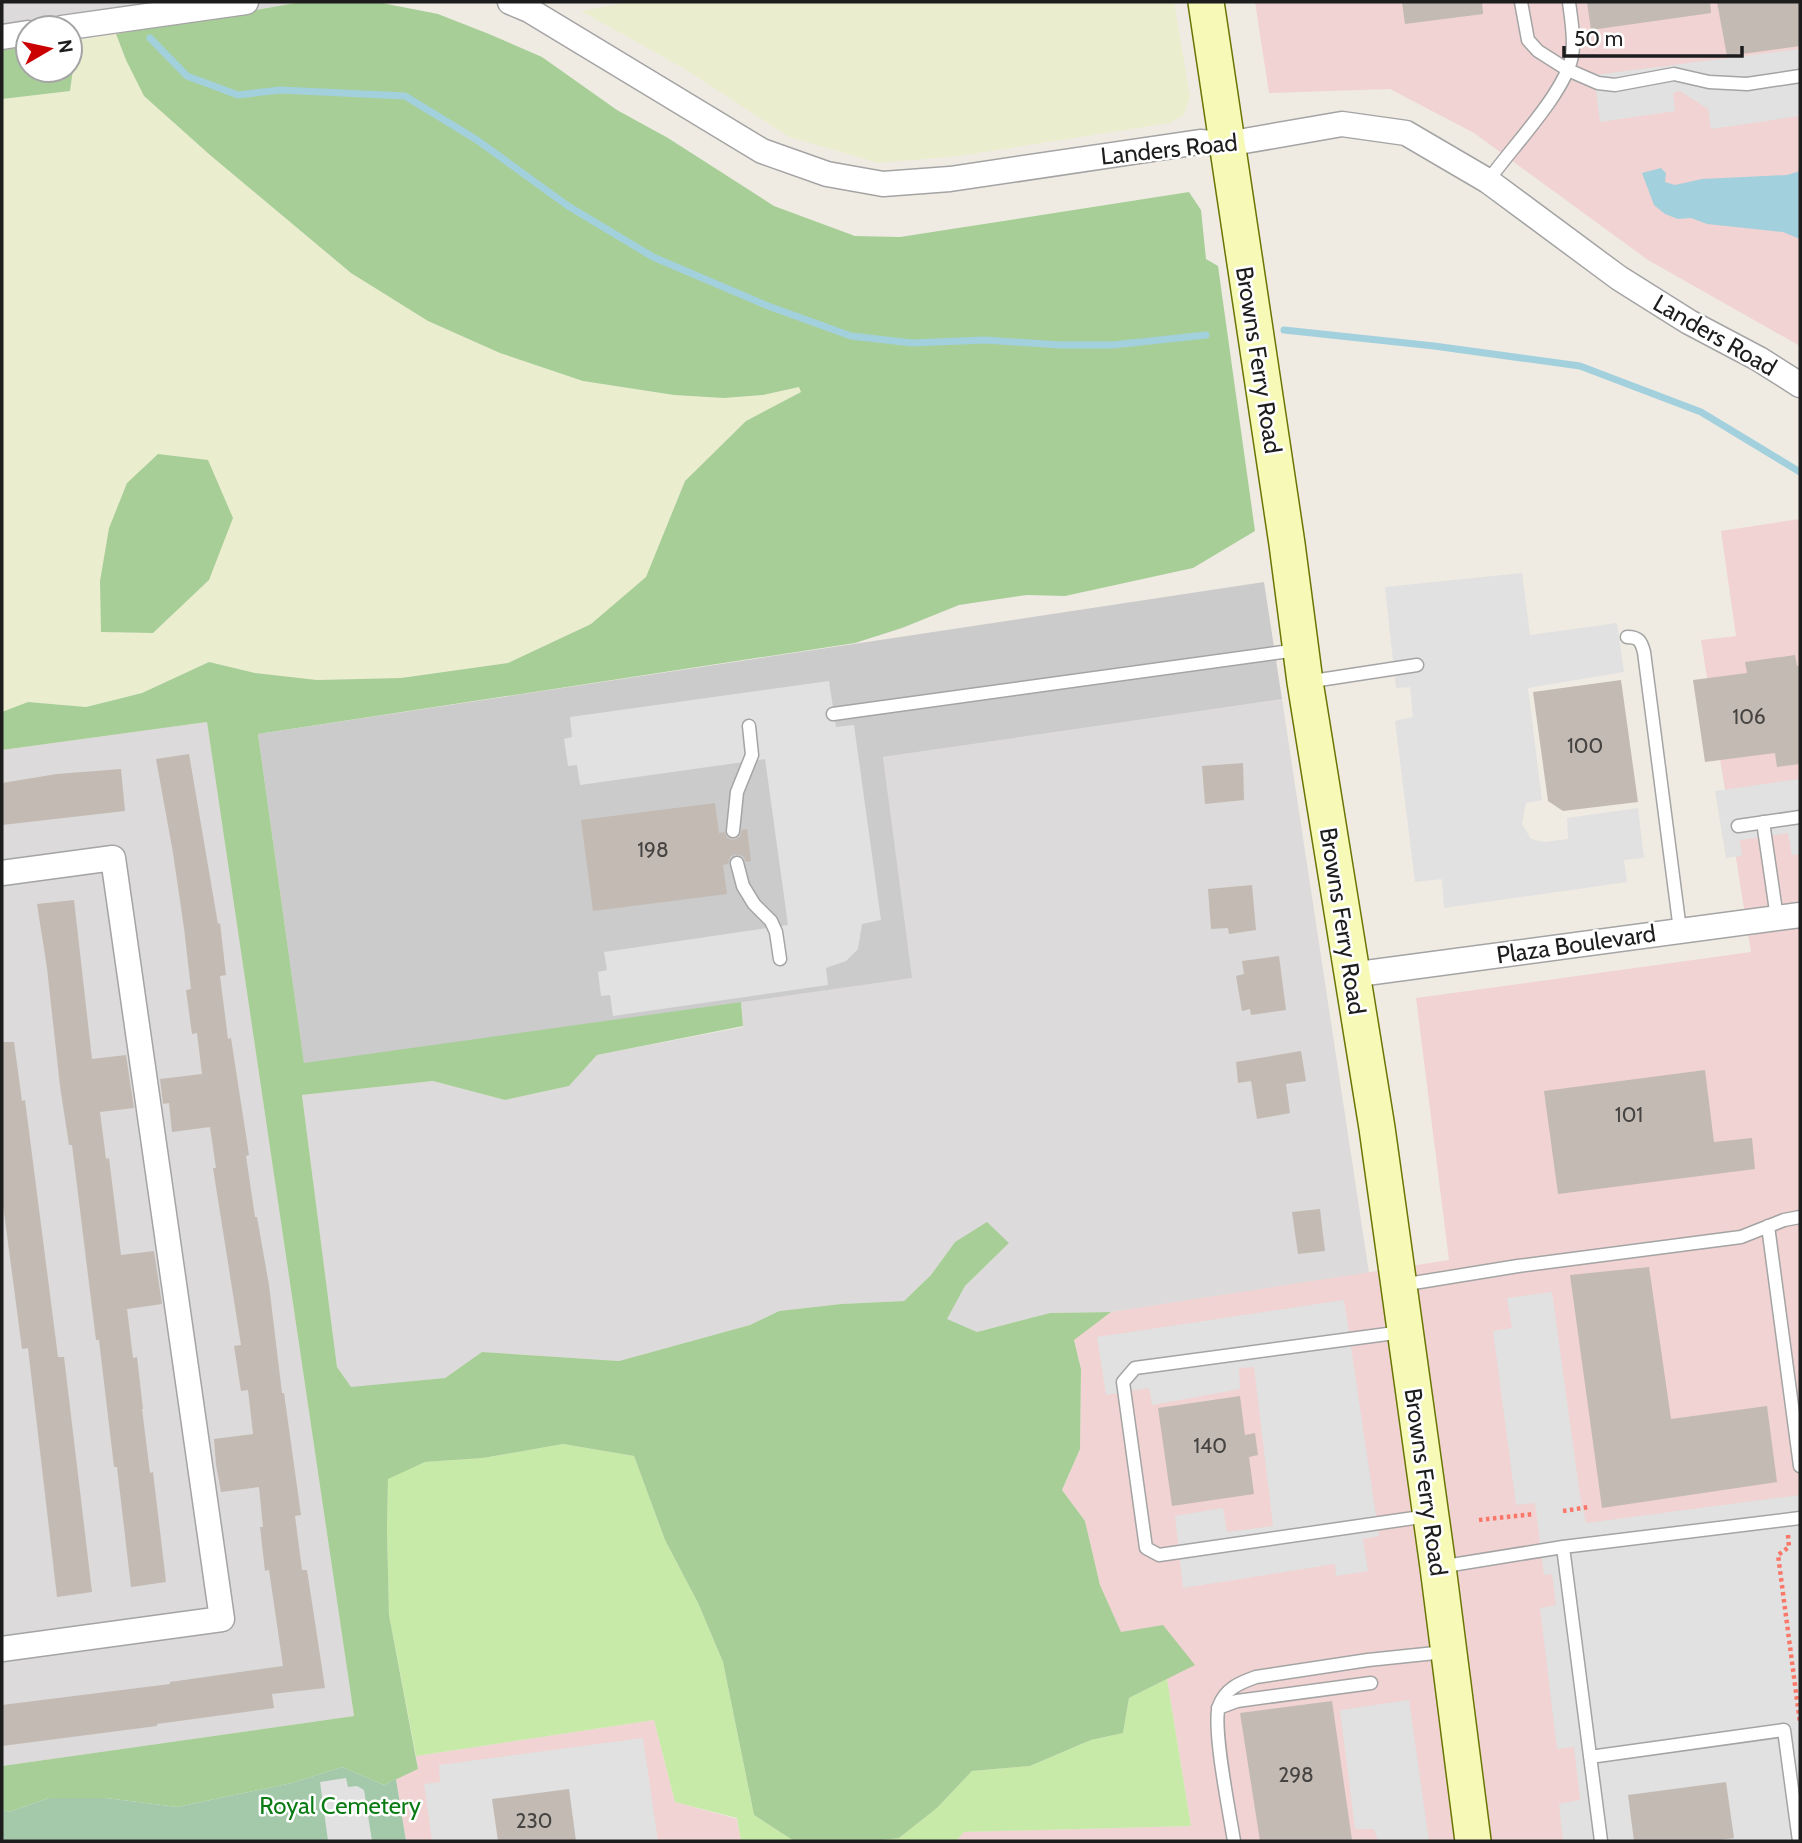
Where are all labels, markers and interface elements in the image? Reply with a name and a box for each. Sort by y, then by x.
north arrow [14,14,84,84]
scale bar [1564,14,1742,58]
text: 50 m [1574,26,1623,51]
text: N [53,38,78,55]
street label: Landers Road [1099,127,1239,171]
street label: Browns Ferry Road [1230,264,1288,456]
street label: Landers Road [1648,288,1782,382]
house number: 106 [1732,704,1766,729]
house number: 100 [1567,733,1603,758]
street label: Browns Ferry Road [1314,825,1372,1017]
house number: 198 [637,837,669,862]
street label: Plaza Boulevard [1494,918,1658,970]
house number: 101 [1615,1102,1643,1127]
street label: Browns Ferry Road [1398,1386,1454,1578]
house number: 140 [1193,1433,1227,1458]
house number: 298 [1278,1762,1314,1787]
park label: Royal Cemetery [259,1791,421,1820]
house number: 230 [515,1808,553,1833]

